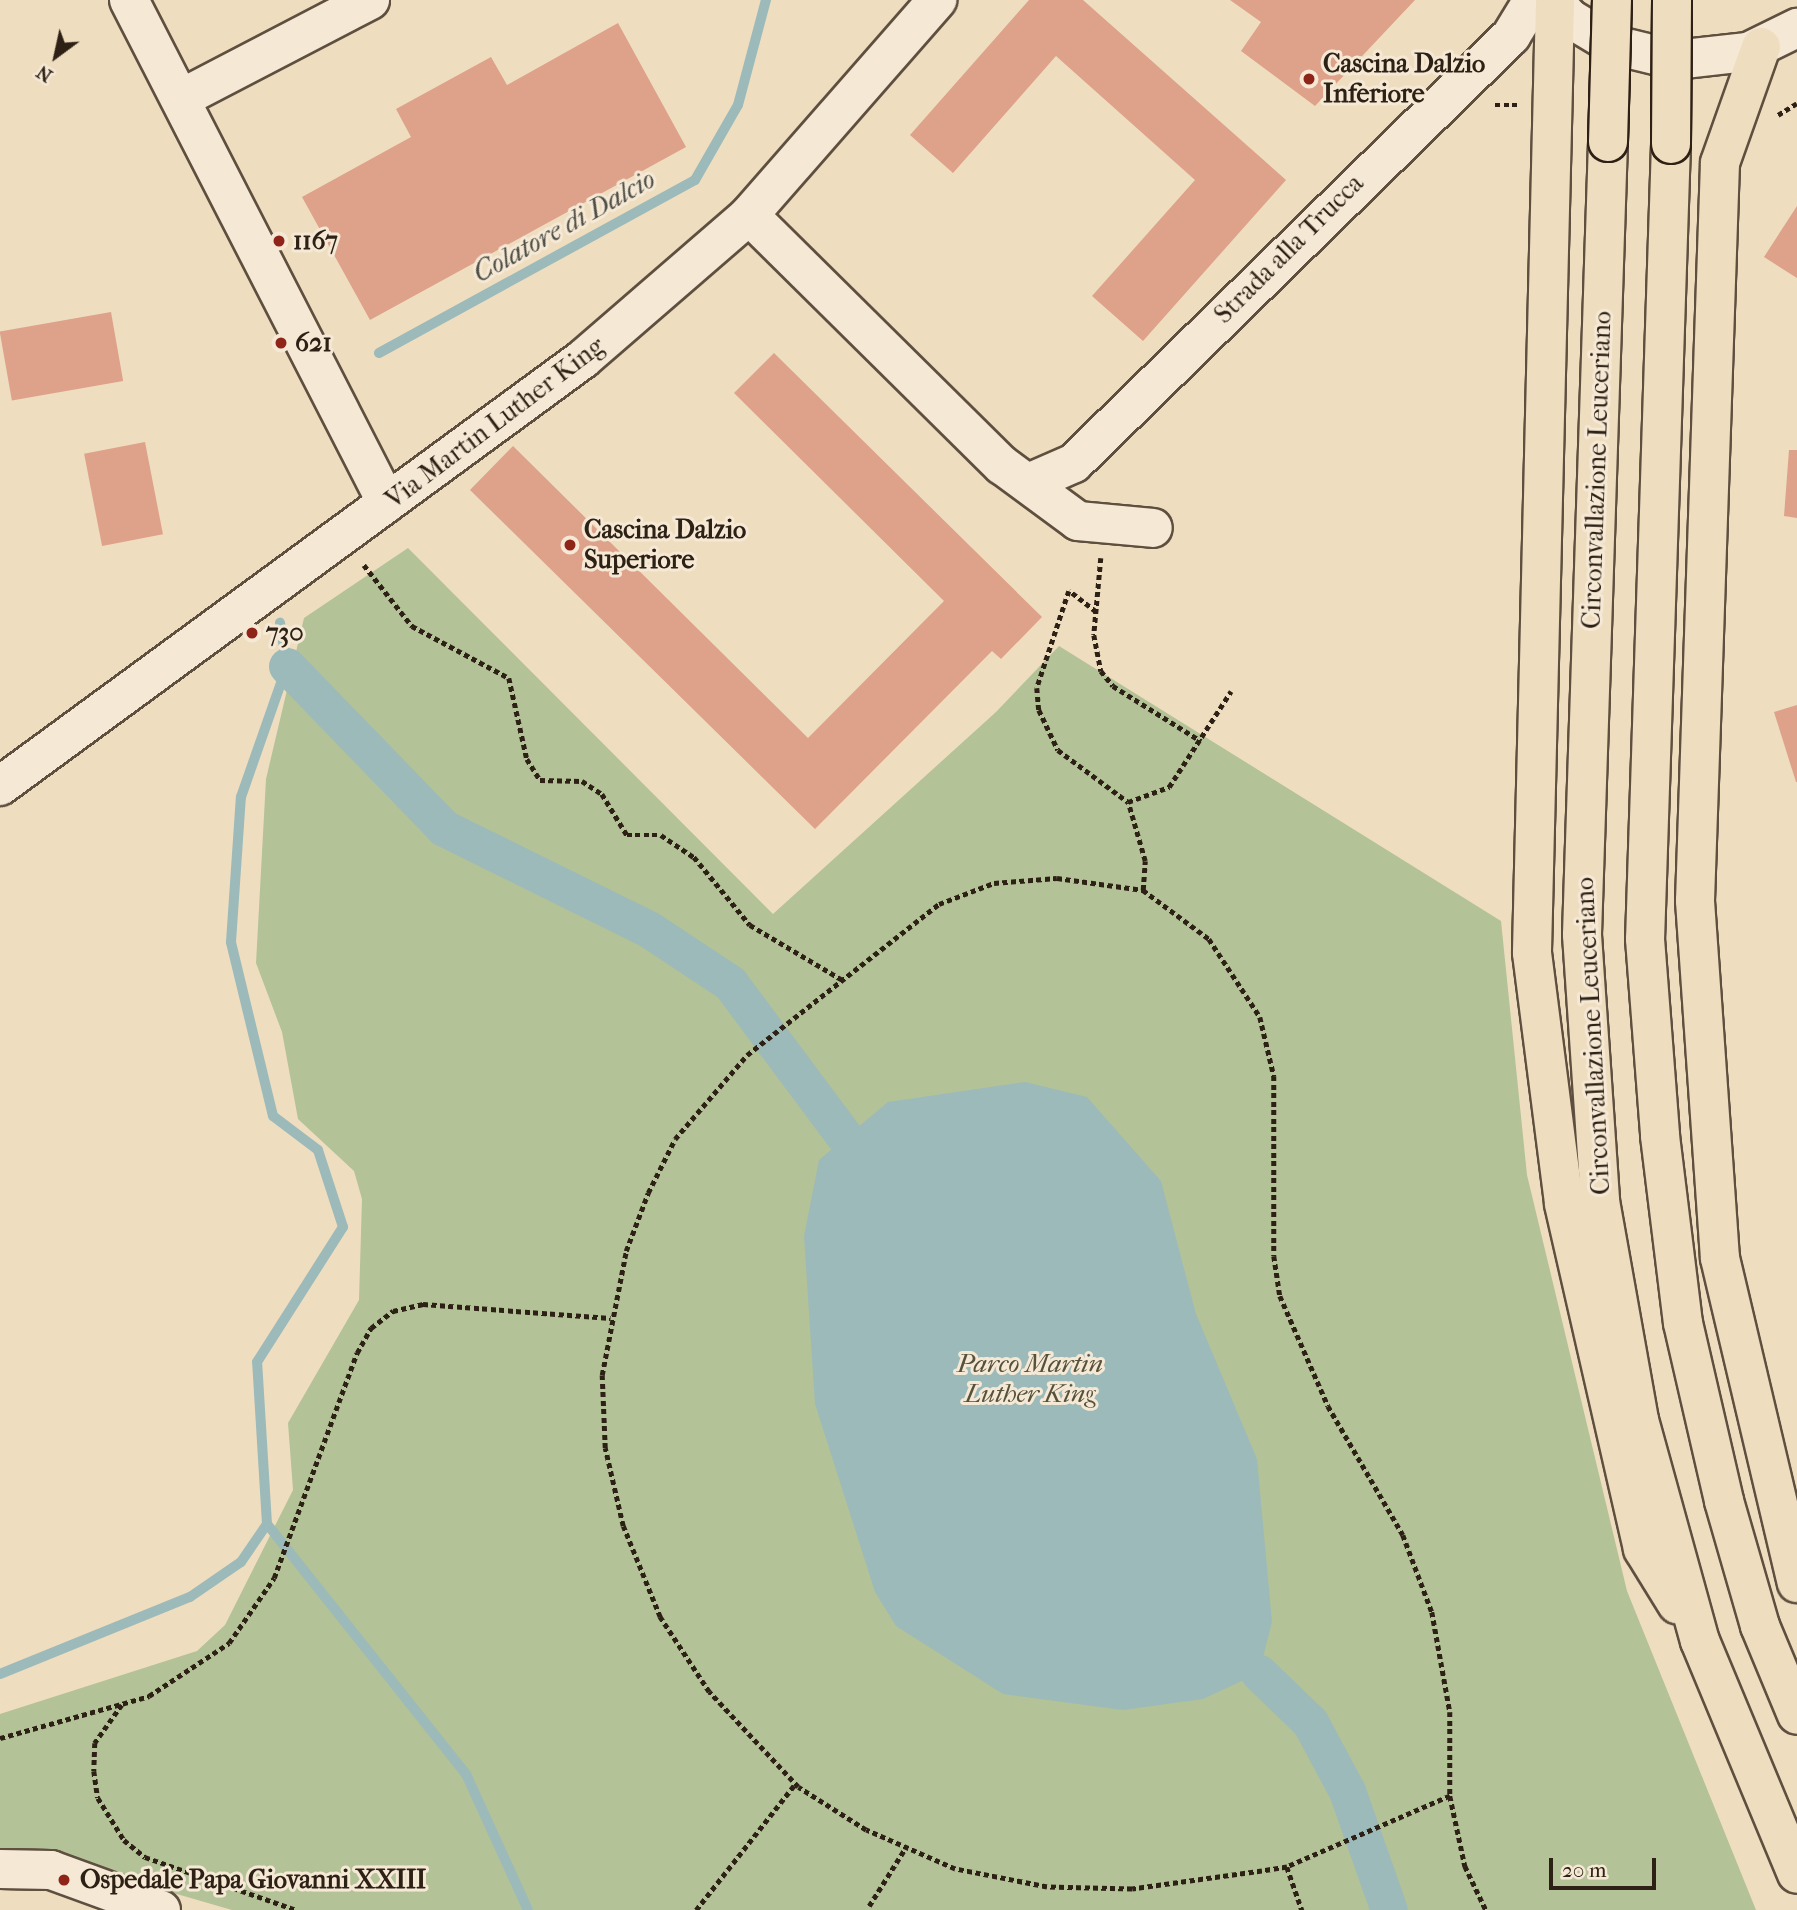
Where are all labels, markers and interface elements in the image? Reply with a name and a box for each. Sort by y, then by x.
north arrow [21,21,91,91]
place label: Cascina Dalzio Inferiore [1323,48,1485,110]
text: N [33,60,57,87]
marker: Cascina Dalzio Inferiore [1301,71,1317,87]
water label: Colatore di Dalcio [467,162,661,290]
street label: Strada alla Trucca [1208,168,1370,330]
place label: 1167 [293,225,338,257]
marker: 1167 [271,233,287,249]
street label: Circonvallazione Leuceriano [1576,310,1618,630]
place label: 621 [295,327,332,359]
street label: Via Martin Luther King [379,331,611,515]
marker: 621 [273,335,289,351]
place label: Cascina Dalzio Superiore [584,514,746,576]
marker: Cascina Dalzio Superiore [562,537,578,553]
place label: 730 [266,617,304,649]
marker: 730 [244,625,260,641]
street label: Circonvallazione Leuceriano [1569,876,1617,1196]
park label: Parco Martin Luther King [957,1348,1103,1410]
scale bar [1552,1843,1659,1887]
text: 20 m [1562,1858,1606,1882]
place label: Ospedale Papa Giovanni XXIII [80,1864,426,1896]
marker: Ospedale Papa Giovanni XXIII [54,1870,74,1890]

